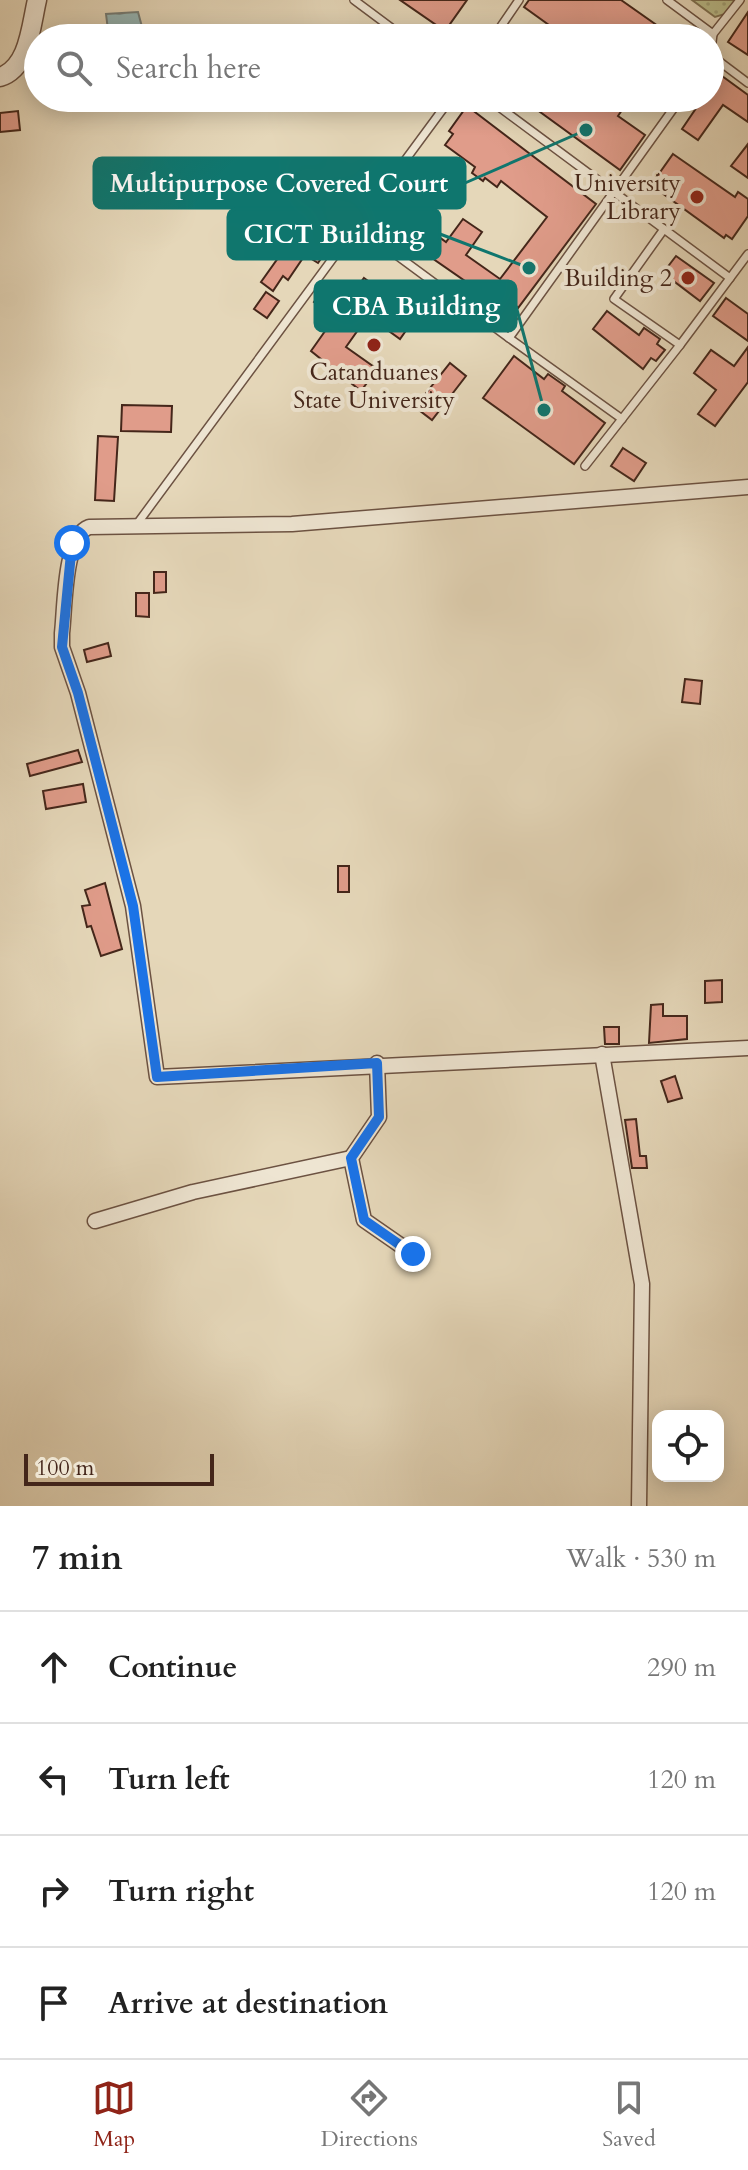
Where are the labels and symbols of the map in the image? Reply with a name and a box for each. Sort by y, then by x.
callout: Multipurpose Covered Court [94,158,465,208]
text: Multipurpose Covered Court [110,166,448,201]
place label: University Library [574,167,681,228]
marker: University Library [688,188,706,206]
callout: CICT Building [228,209,440,259]
text: CICT Building [244,217,425,252]
place label: Building 2 [564,262,672,295]
marker: Building 2 [679,269,697,287]
callout: CBA Building [315,281,516,331]
text: CBA Building [332,289,501,324]
marker: Catanduanes State University [365,336,383,354]
place label: Catanduanes State University [293,356,455,417]
route start [54,525,90,561]
route end [395,1236,431,1272]
scale bar [24,1450,214,1486]

